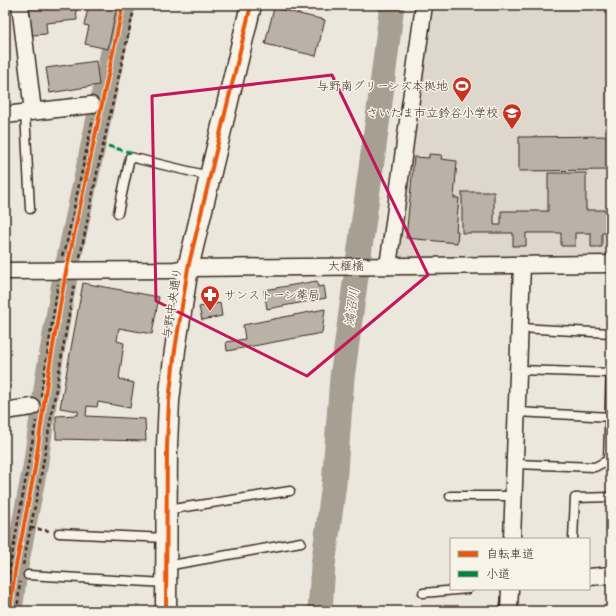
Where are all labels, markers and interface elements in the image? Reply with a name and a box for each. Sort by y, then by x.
sports icon: 与野南グリーンズ本拠地 [451,75,473,103]
place label: 与野南グリーンズ本拠地 [317,79,448,93]
school or university icon: さいたま市立鈴谷小学校 [501,102,523,130]
place label: さいたま市立鈴谷小学校 [366,106,498,120]
street label: 大榧橋 [328,259,364,273]
street label: 与野中央通り [159,266,185,340]
pharmacy icon: サンストーン薬局 [199,284,221,312]
water label: 鴻沼川 [341,287,362,327]
place label: サンストーン薬局 [224,288,320,302]
legend [450,538,590,590]
text: 自転車道 [486,547,534,561]
text: 小道 [486,567,510,581]

